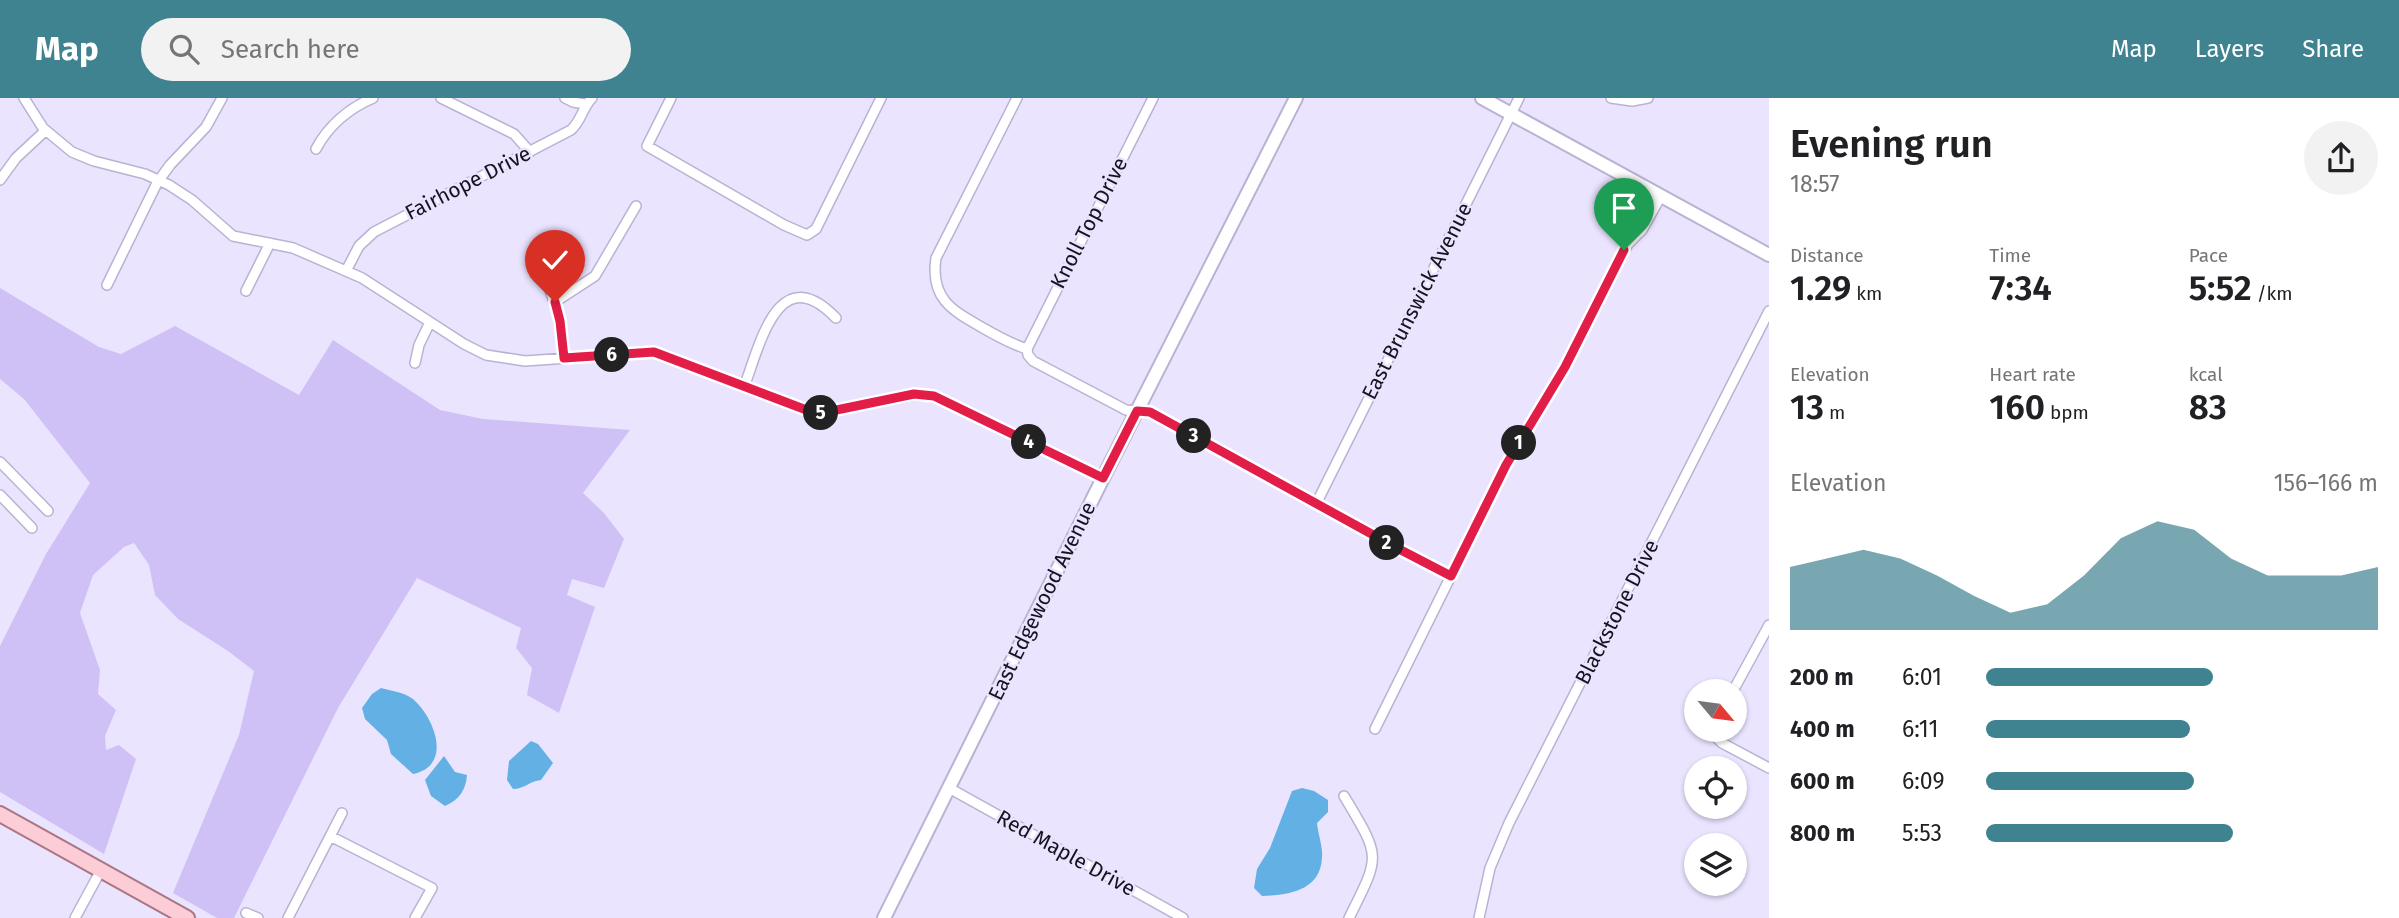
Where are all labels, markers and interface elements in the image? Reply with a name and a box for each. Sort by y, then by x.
search box [141,18,631,81]
text: Map [35,29,99,69]
icon: search [165,30,203,68]
text: Search here [221,34,360,65]
text: Map [2111,35,2157,63]
text: Layers [2195,35,2264,63]
text: Share [2302,35,2364,63]
text: Evening run [1790,121,1993,167]
button: share [2304,121,2378,195]
street label: Fairhope Drive [401,140,535,226]
street label: Knoll Top Drive [1045,153,1133,293]
text: 18:57 [1790,170,1839,198]
pin [1594,178,1654,250]
icon: arrive [1605,189,1643,227]
street label: East Brunswick Avenue [1356,198,1478,404]
pin [525,230,585,302]
icon: check [536,241,574,279]
text: Distance [1790,244,1864,267]
text: Time [1989,244,2031,267]
text: Pace [2189,244,2228,267]
text: 1.29 [1790,267,1851,309]
text: 7:34 [1989,267,2052,309]
text: 5:52 [2189,267,2252,309]
text: km [1851,282,1882,305]
text: /km [2252,282,2293,305]
pin: 6 [594,338,630,372]
text: 6 [606,343,617,366]
text: Elevation [1790,363,1870,386]
text: Heart rate [1989,363,2076,386]
text: kcal [2189,363,2223,386]
text: 13 [1790,386,1824,428]
text: 160 [1989,386,2045,428]
text: 83 [2189,386,2227,428]
pin: 5 [804,396,838,430]
text: 5 [815,401,826,424]
text: m [1824,401,1845,424]
text: bpm [2045,401,2089,424]
pin: 3 [1176,418,1212,454]
pin: 4 [1012,424,1046,460]
text: 3 [1189,424,1198,447]
pin: 1 [1502,426,1536,460]
text: 4 [1023,430,1034,453]
text: 1 [1514,431,1523,454]
text: Elevation [1790,469,1886,497]
text: 156–166 m [2274,469,2378,497]
street label: East Edgewood Avenue [983,497,1101,705]
pin: 2 [1370,526,1404,560]
text: 2 [1382,531,1391,554]
street label: Blackstone Drive [1569,535,1665,689]
text: 200 m [1790,663,1854,691]
text: 6:01 [1902,663,1942,691]
north arrow [1684,679,1746,742]
map controls [1684,679,1747,896]
text: 400 m [1790,715,1855,743]
text: 6:11 [1902,715,1938,743]
button: locate [1684,756,1747,819]
text: 600 m [1790,767,1855,795]
text: 6:09 [1902,767,1944,795]
street label: Red Maple Drive [992,804,1140,902]
text: 800 m [1790,819,1855,847]
text: 5:53 [1902,819,1942,847]
button: layers [1684,833,1747,896]

